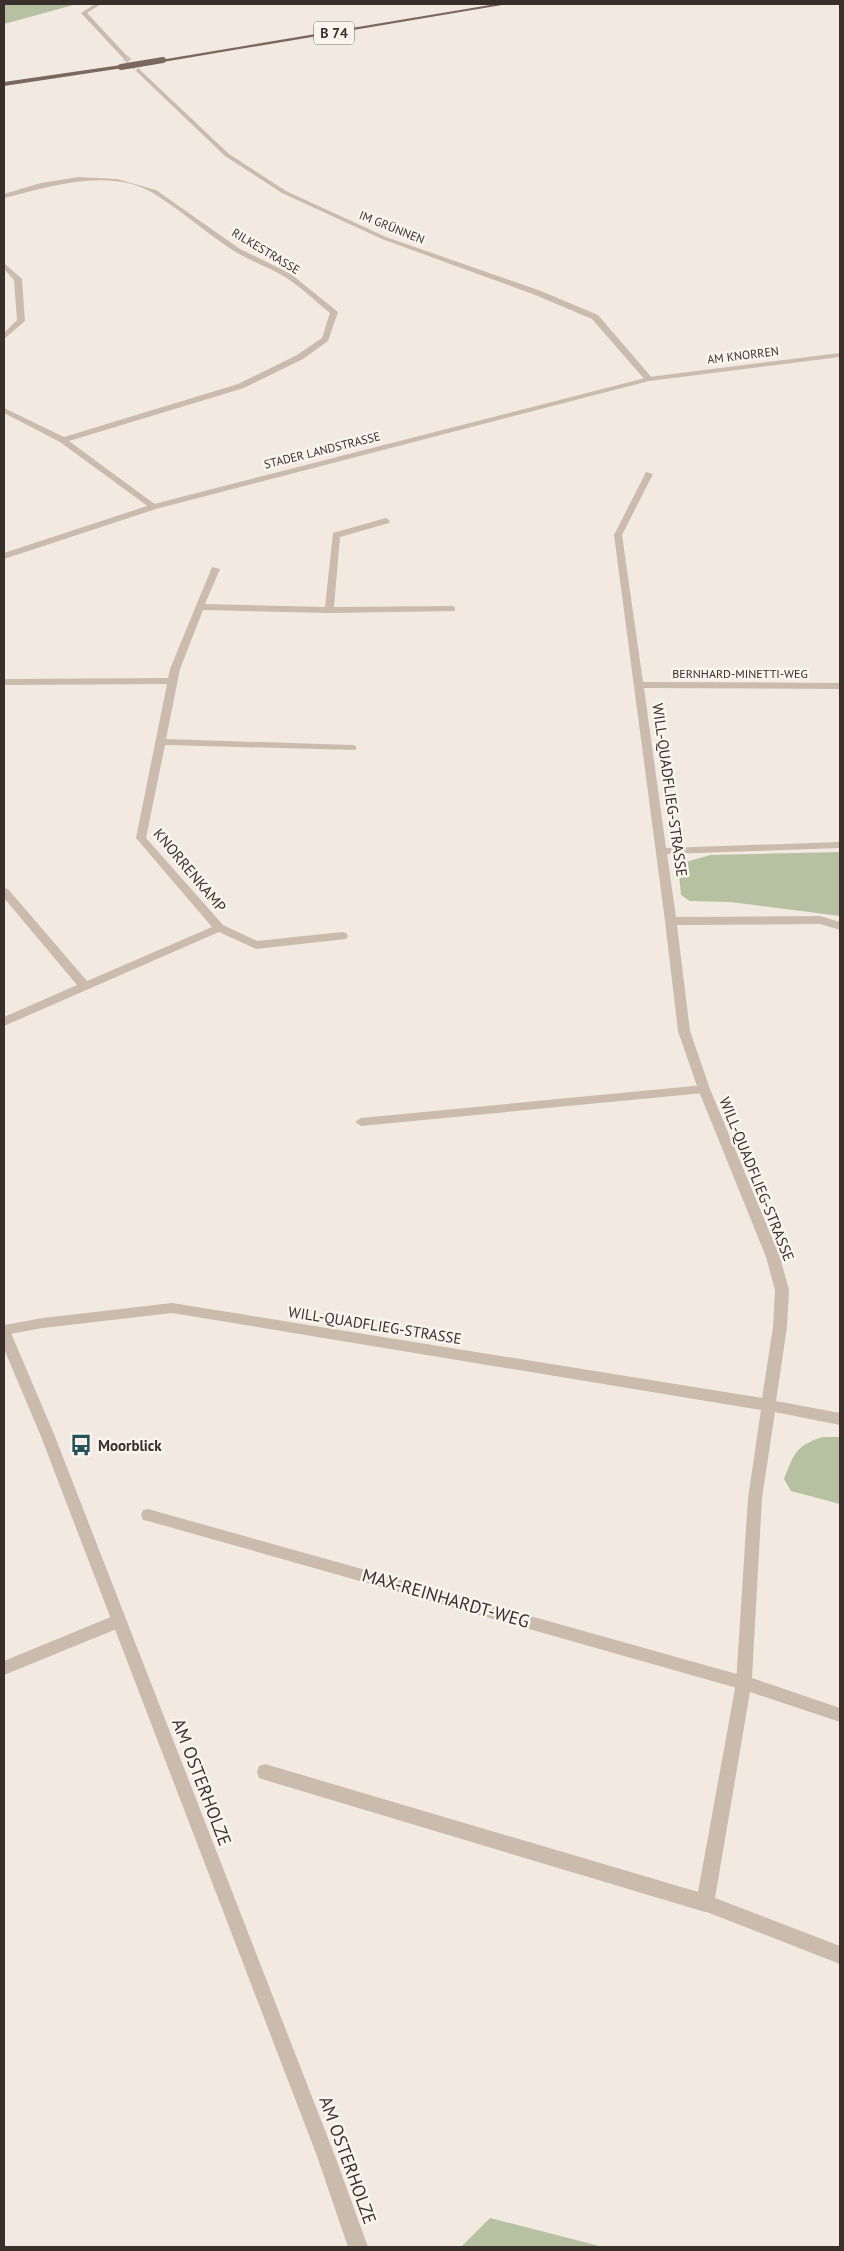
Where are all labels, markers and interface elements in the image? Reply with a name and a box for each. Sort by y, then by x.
road number: B 74 [314,22,354,44]
street label: IM GRÜNNEN [357,207,427,247]
street label: RILKESTRASSE [229,225,303,277]
street label: AM KNORREN [706,343,780,367]
street label: STADER LANDSTRASSE [262,428,382,472]
street label: BERNHARD-MINETTI-WEG [672,666,808,681]
street label: WILL-QUADFLIEG-STRASSE [648,702,692,878]
street label: KNORRENKAMP [150,824,230,916]
street label: WILL-QUADFLIEG-STRASSE [715,1094,799,1264]
street label: WILL-QUADFLIEG-STRASSE [287,1302,463,1348]
bus stop icon: Moorblick [68,1432,94,1458]
place label: Moorblick [98,1436,162,1455]
street label: MAX-REINHARDT-WEG [360,1563,532,1633]
street label: AM OSTERHOLZE [167,1715,237,1849]
street label: AM OSTERHOLZE [314,2093,382,2227]

